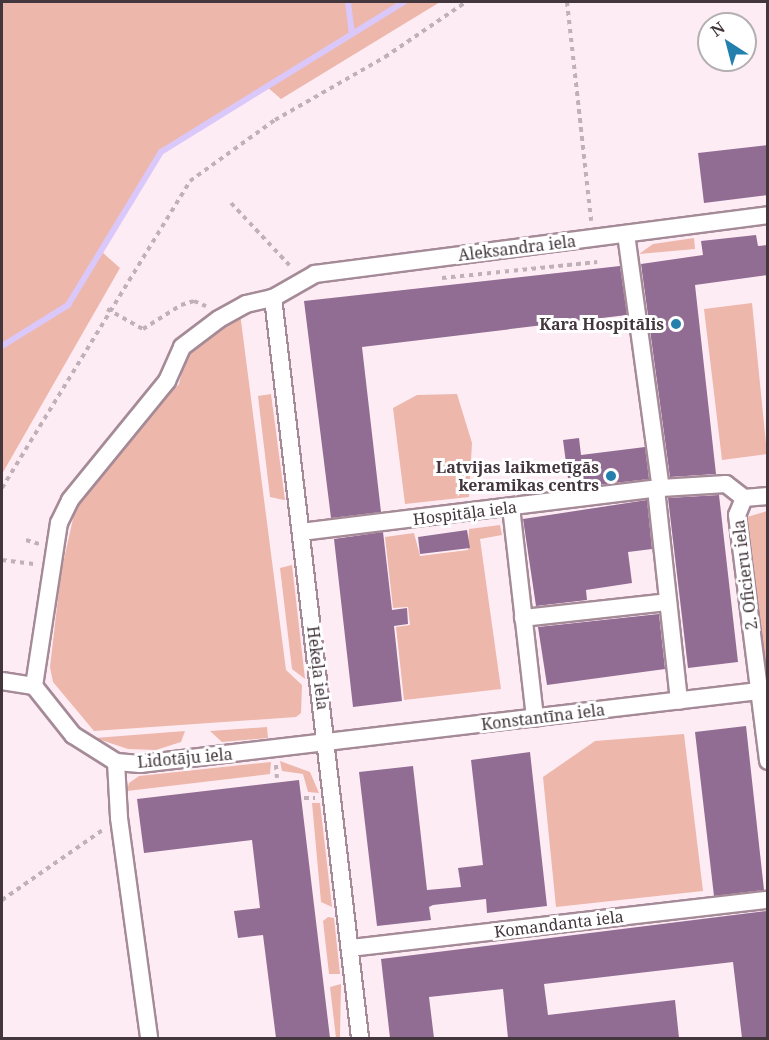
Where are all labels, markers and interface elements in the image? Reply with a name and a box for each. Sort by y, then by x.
north arrow [697,12,757,72]
text: N [706,16,729,42]
street label: Aleksandra iela [457,231,577,265]
place label: Kara Hospitālis [539,314,664,334]
marker: Kara Hospitālis [669,317,683,331]
place label: Latvijas laikmetīgās keramikas centrs [436,457,599,495]
marker: Latvijas laikmetīgās keramikas centrs [604,469,618,483]
street label: Hospitāļa iela [412,497,518,529]
street label: 2. Oficieru iela [729,519,761,631]
street label: Hekeļa iela [303,625,333,711]
street label: Konstantīna iela [480,700,606,734]
street label: Lidotāju iela [137,744,233,772]
street label: Komandanta iela [493,907,625,941]

